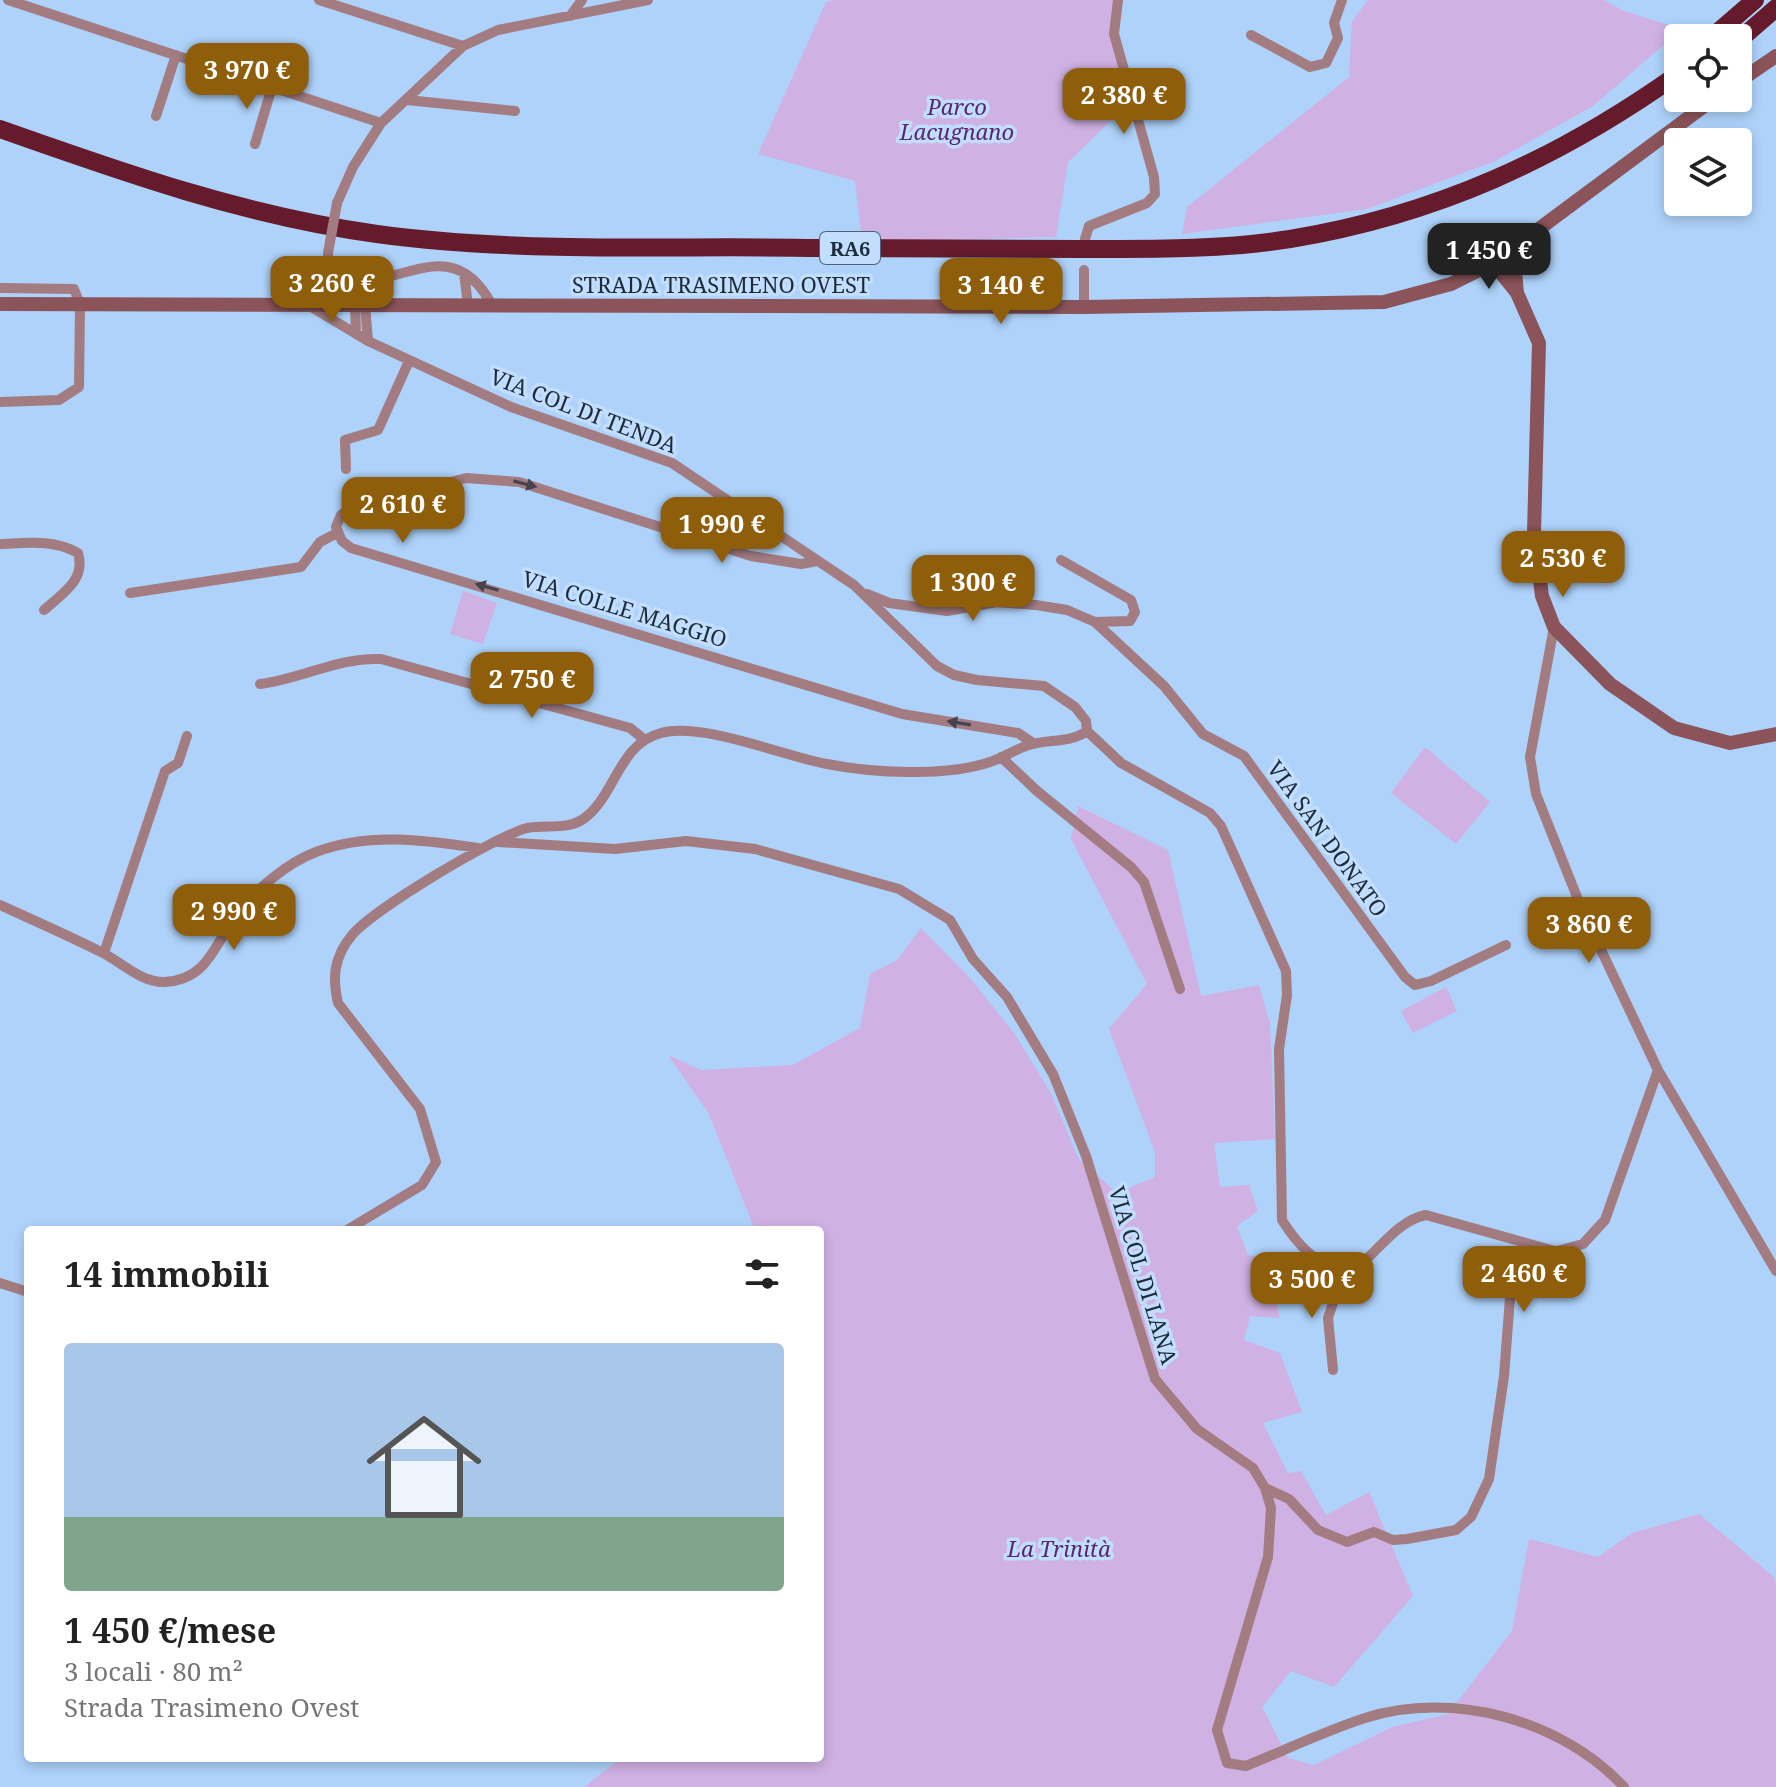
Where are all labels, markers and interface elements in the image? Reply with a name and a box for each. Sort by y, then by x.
map controls [1664,24,1752,216]
button: locate [1664,24,1752,112]
pin: 3 970 € [173,43,321,111]
text: 3 970 € [204,51,290,87]
pin: 2 380 € [1050,68,1198,136]
text: 2 380 € [1081,76,1167,112]
park label: Parco Lacugnano [899,91,1014,146]
button: layers [1664,128,1752,216]
pin: 1 450 € [1415,223,1563,291]
text: 1 450 € [1446,231,1532,267]
road number: RA6 [820,232,880,264]
pin: 3 260 € [258,256,406,324]
pin: 3 140 € [927,258,1075,326]
text: 3 260 € [289,264,375,300]
text: 3 140 € [958,266,1044,302]
street label: STRADA TRASIMENO OVEST [572,269,870,299]
street label: VIA COL DI TENDA [486,360,682,460]
pin: 2 610 € [329,477,477,545]
one-way arrow [512,479,537,491]
text: 2 610 € [360,485,446,521]
pin: 1 990 € [648,497,796,565]
text: 1 990 € [679,505,765,541]
pin: 2 530 € [1489,531,1637,599]
text: 2 530 € [1520,539,1606,575]
pin: 1 300 € [899,555,1047,623]
street label: VIA COLLE MAGGIO [519,563,731,653]
text: 1 300 € [930,563,1016,599]
one-way arrow [474,580,498,593]
pin: 2 750 € [458,652,606,720]
text: 2 750 € [489,660,575,696]
one-way arrow [946,716,971,729]
street label: VIA SAN DONATO [1261,754,1395,922]
pin: 2 990 € [160,884,308,952]
text: 2 990 € [191,892,277,928]
pin: 3 860 € [1515,897,1663,965]
text: 3 860 € [1546,905,1632,941]
street label: VIA COL DI LANA [1103,1182,1185,1368]
pin: 2 460 € [1450,1246,1598,1314]
text: 14 immobili [64,1251,269,1297]
icon: filters [740,1252,784,1296]
pin: 3 500 € [1238,1252,1386,1320]
text: 2 460 € [1481,1254,1567,1290]
text: 3 500 € [1269,1260,1355,1296]
icon: home [352,1395,496,1539]
park label: La Trinità [1006,1533,1111,1563]
text: 1 450 €/mese [64,1607,276,1653]
text: 3 locali · 80 m² [64,1653,243,1689]
text: Strada Trasimeno Ovest [64,1689,360,1725]

